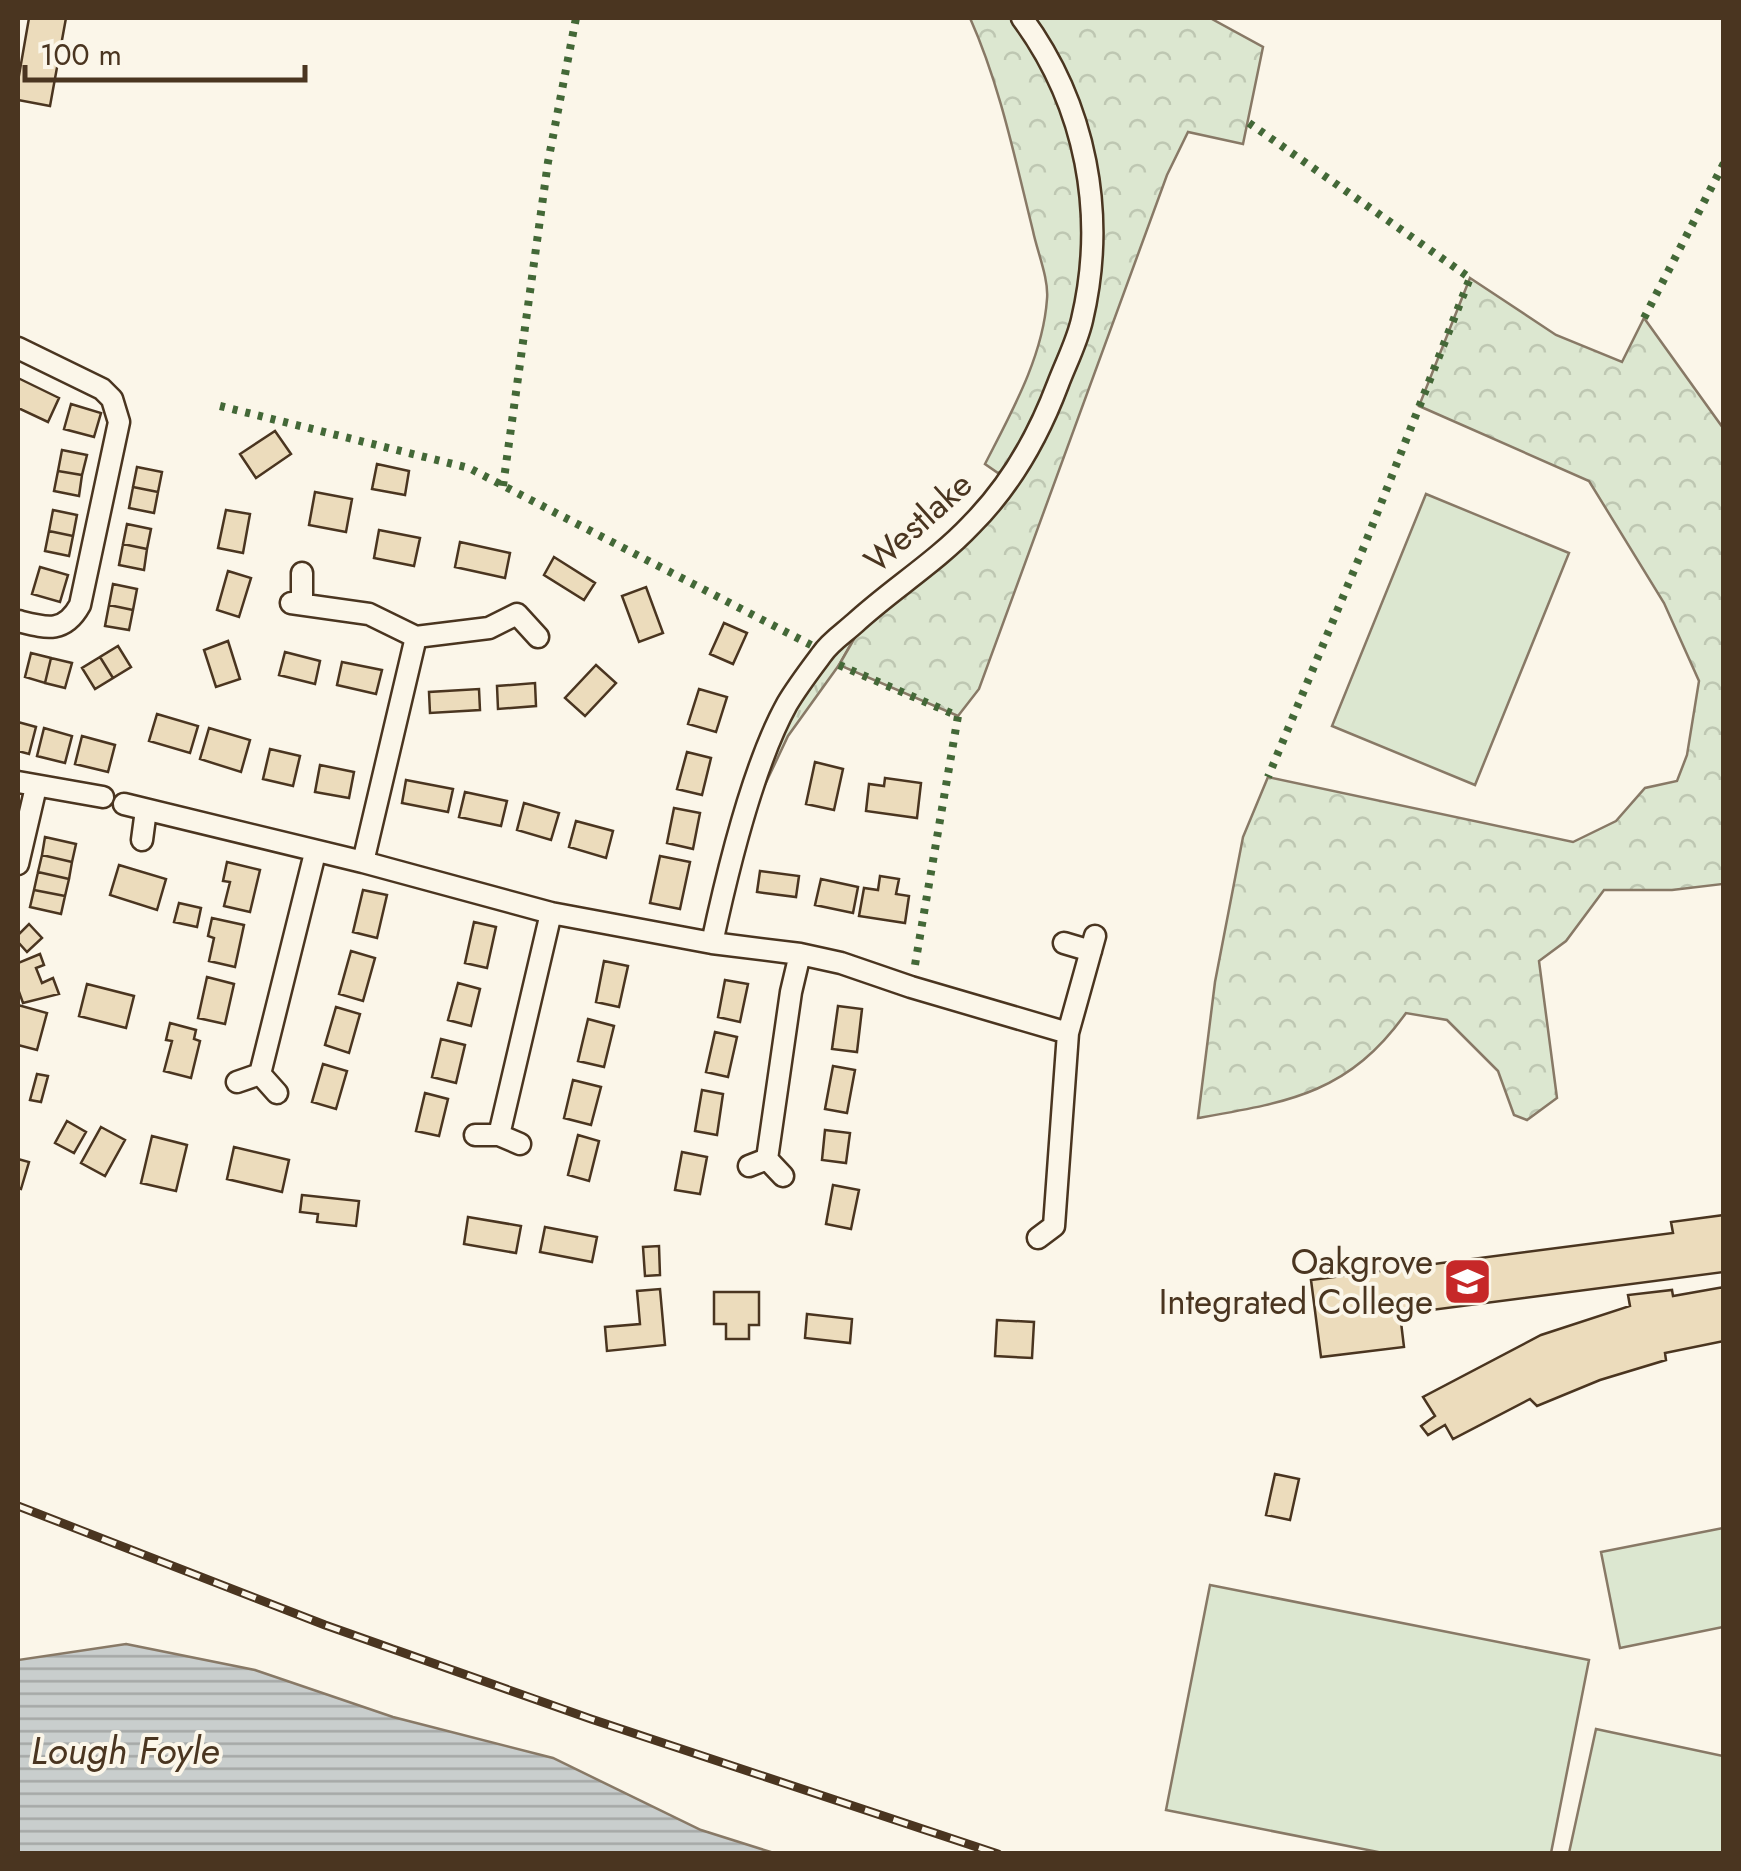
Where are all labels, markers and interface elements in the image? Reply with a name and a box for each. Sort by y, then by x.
scale bar [25,20,305,82]
text: 100 m [40,33,122,76]
street label: Westlake [853,460,983,584]
place label: Oakgrove Integrated College [1159,1237,1433,1327]
school or university icon: Oakgrove Integrated College [1442,1256,1494,1308]
water label: Lough Foyle [31,1723,219,1778]

